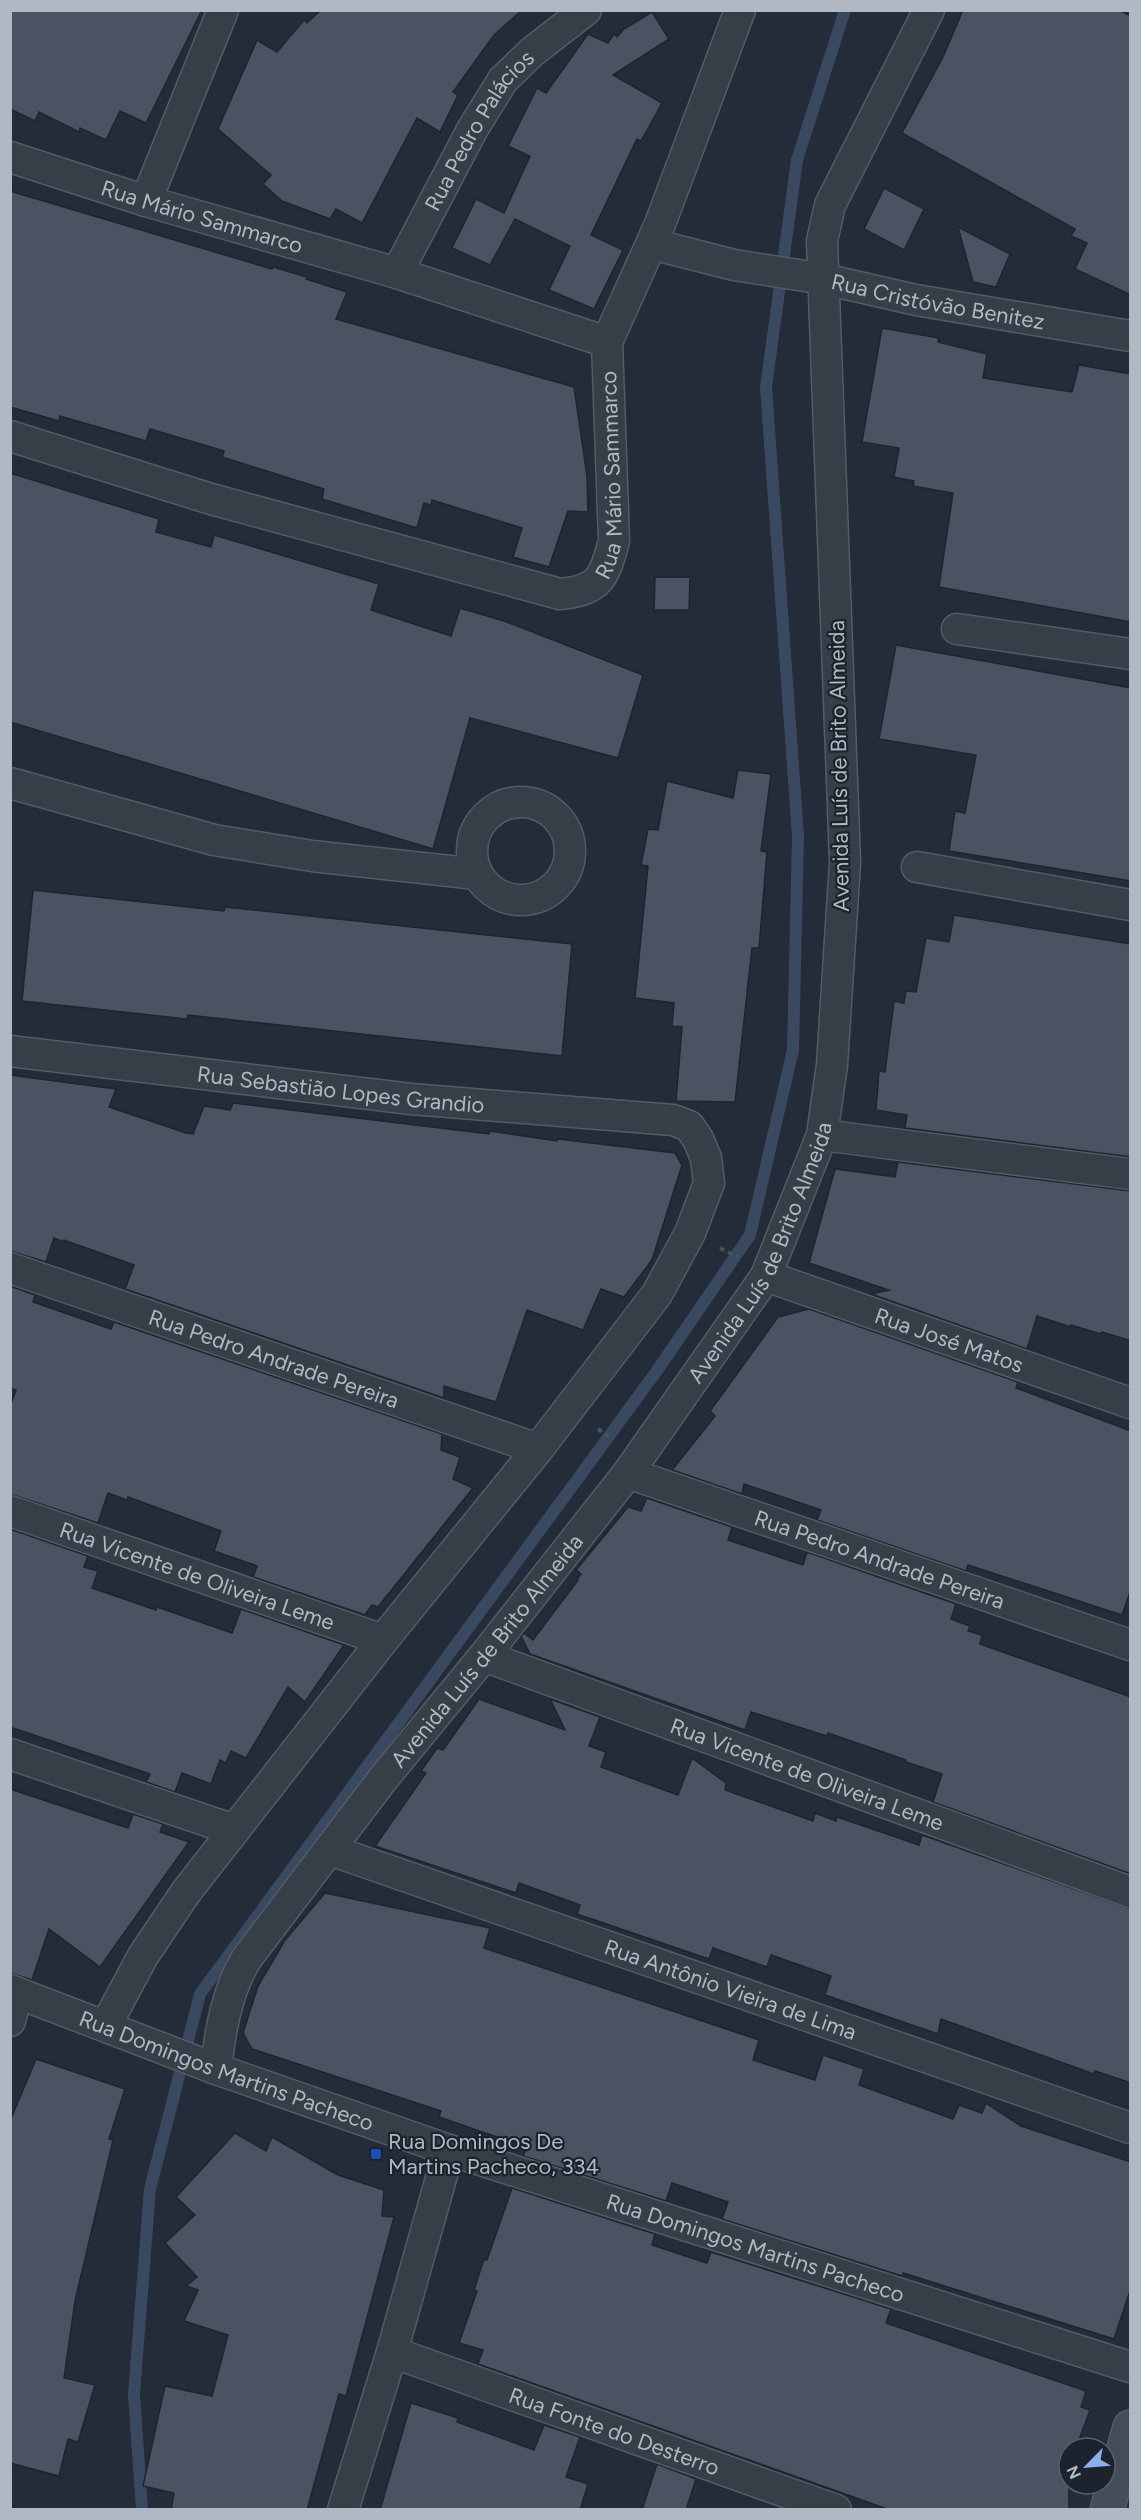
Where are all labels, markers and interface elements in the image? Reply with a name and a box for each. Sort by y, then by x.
street label: Rua Pedro Palácios [419,44,539,215]
street label: Rua Mário Sammarco [98,174,306,259]
street label: Rua Cristóvão Benitez [829,268,1047,335]
street label: Rua Mário Sammarco [589,370,628,584]
street label: Avenida Luís de Brito Almeida [823,620,855,912]
street label: Rua Sebastião Lopes Grandio [196,1060,485,1118]
street label: Avenida Luís de Brito Almeida [682,1121,837,1388]
street label: Rua José Matos [871,1302,1027,1378]
street label: Rua Pedro Andrade Pereira [145,1303,403,1414]
street label: Rua Pedro Andrade Pereira [751,1504,1008,1615]
street label: Rua Vicente de Oliveira Leme [56,1516,338,1636]
street label: Avenida Luís de Brito Almeida [385,1528,588,1773]
street label: Rua Vicente de Oliveira Leme [667,1712,947,1836]
street label: Rua Antônio Vieira de Lima [601,1933,860,2045]
street label: Rua Domingos Martins Pacheco [75,2004,377,2136]
place label: Rua Domingos De Martins Pacheco, 334 [388,2128,599,2180]
marker: Rua Domingos De Martins Pacheco, 334 [369,2147,383,2161]
street label: Rua Domingos Martins Pacheco [603,2188,908,2308]
street label: Rua Fonte do Desterro [505,2381,723,2481]
north arrow [1057,2436,1117,2496]
text: N [1063,2463,1085,2482]

